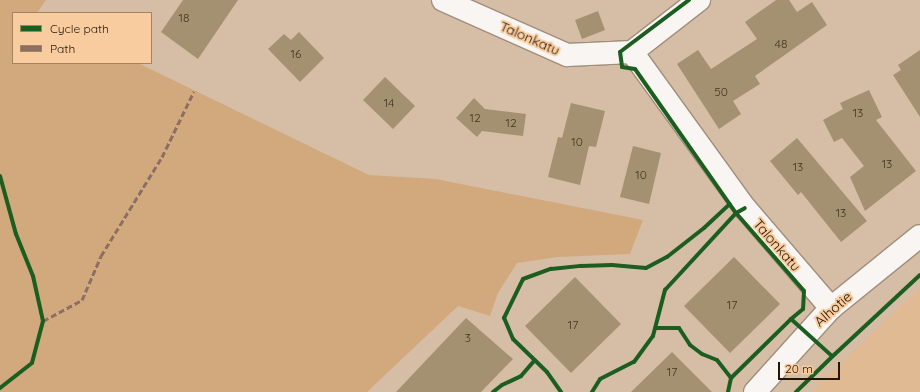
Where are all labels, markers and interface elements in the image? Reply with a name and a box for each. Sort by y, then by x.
house number: 18 [179,11,189,25]
legend [12,12,152,64]
street label: Talonkatu [497,17,563,59]
text: Cycle path [50,21,109,36]
house number: 48 [775,37,787,51]
text: Path [50,41,75,56]
house number: 16 [291,47,301,61]
house number: 50 [714,85,728,99]
house number: 14 [384,96,394,110]
house number: 13 [853,106,863,120]
house number: 12 [469,111,481,125]
house number: 12 [505,116,517,130]
house number: 10 [571,135,583,149]
house number: 13 [882,157,892,171]
house number: 13 [793,160,803,174]
house number: 10 [635,168,647,182]
house number: 13 [836,206,846,220]
street label: Talonkatu [750,215,804,275]
street label: Alhotie [811,288,855,330]
house number: 17 [727,298,737,312]
house number: 17 [568,318,578,332]
house number: 3 [465,331,471,345]
scale bar [780,354,842,380]
text: 20 m [785,361,813,376]
house number: 17 [667,365,677,379]

